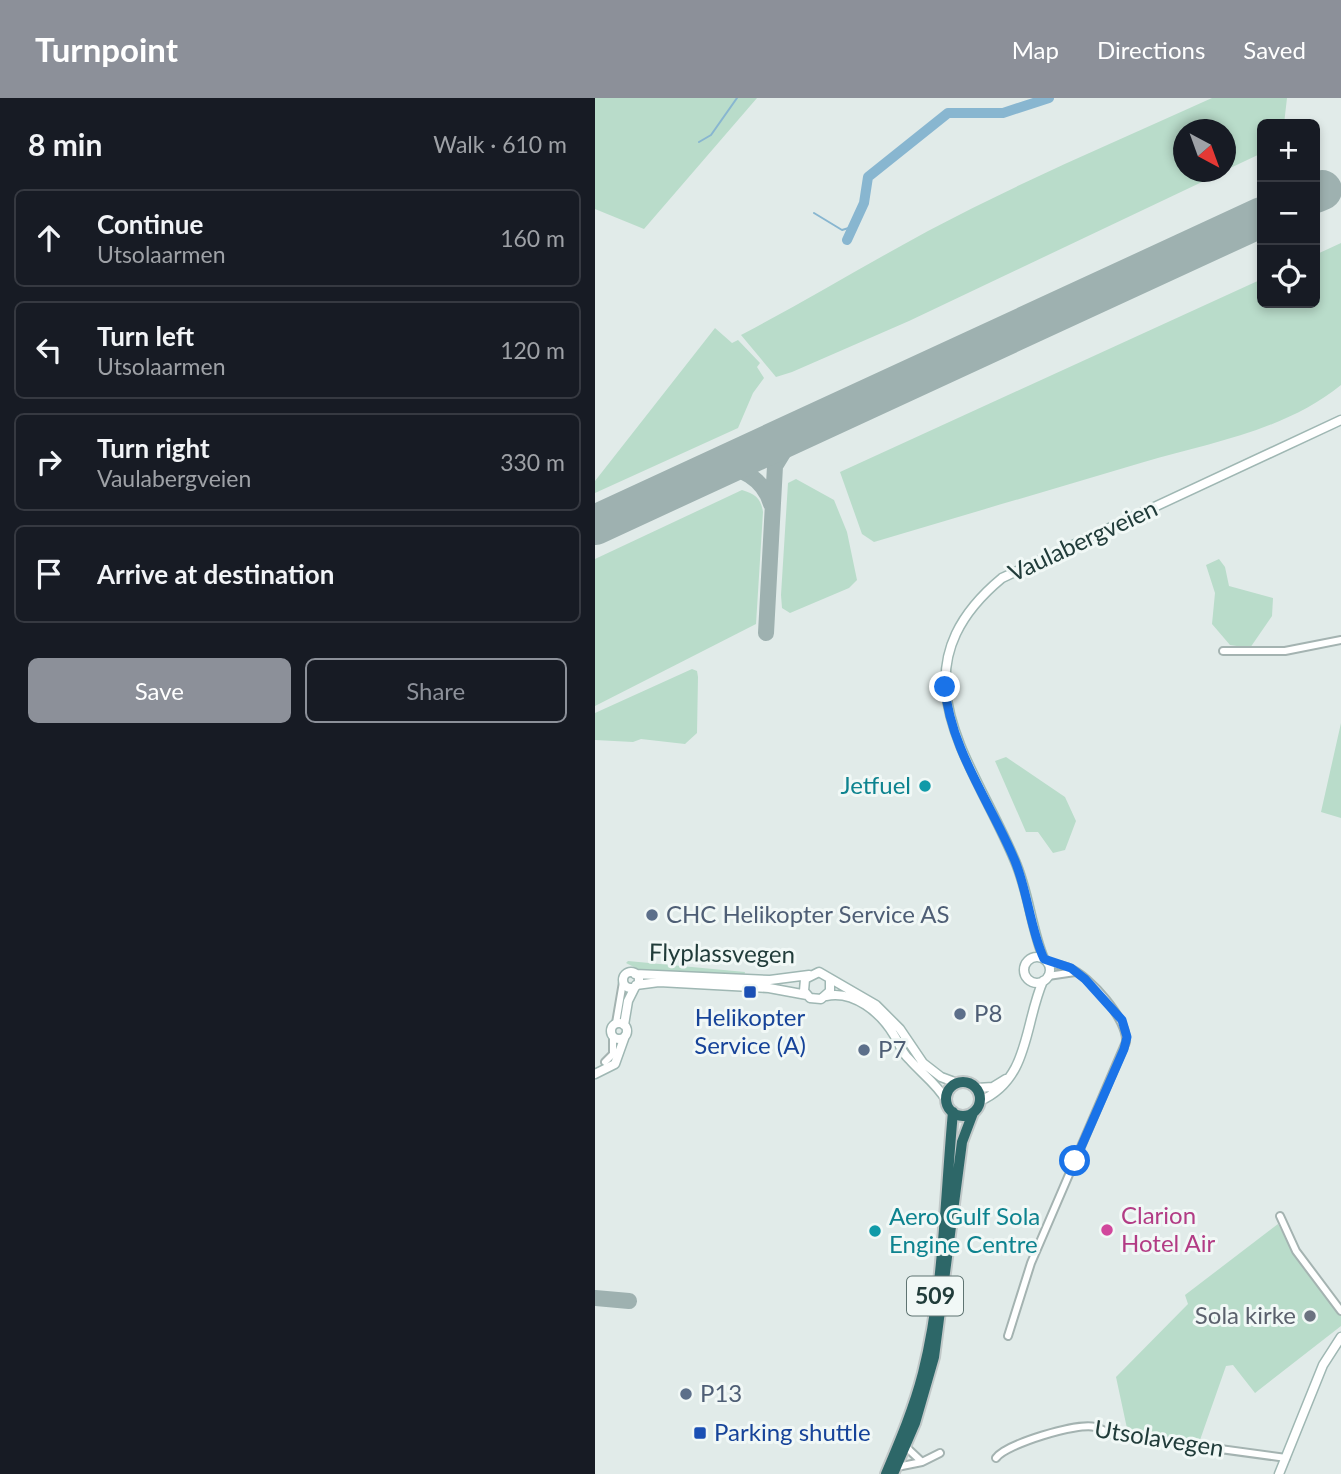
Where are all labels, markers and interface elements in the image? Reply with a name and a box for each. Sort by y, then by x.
text: Turnpoint [35,29,178,69]
text: Map [1012,35,1059,64]
text: Directions [1097,35,1205,64]
text: Saved [1243,35,1306,64]
north arrow [1173,119,1236,182]
map controls [1257,119,1320,308]
button: + [1257,119,1320,182]
text: 8 min [28,126,102,162]
text: Walk · 610 m [433,130,567,158]
button: − [1257,182,1320,245]
text: Continue [97,208,203,240]
icon: ahead [30,219,68,257]
text: 160 m [500,224,565,252]
text: Utsolaarmen [97,240,225,268]
button: locate [1257,245,1320,308]
text: Turn left [97,320,194,352]
icon: left [30,331,68,369]
text: 120 m [500,336,565,364]
text: Utsolaarmen [97,352,225,380]
text: Turn right [97,432,210,464]
icon: right [30,443,68,481]
text: 330 m [500,448,565,476]
text: Vaulabergveien [97,464,251,492]
street label: Vaulabergveien [1003,492,1161,587]
icon: arrive [30,555,68,593]
text: Arrive at destination [97,558,334,590]
button: Save [28,658,291,723]
button: Share [305,658,567,723]
route end [929,671,960,702]
place label: Jetfuel [840,770,911,799]
marker: Jetfuel [917,778,933,794]
place label: CHC Helikopter Service AS [666,899,950,928]
marker: CHC Helikopter Service AS [644,907,660,923]
street label: Flyplassvegen [649,937,795,968]
marker: Helikopter Service (A) [742,984,758,1000]
place label: P8 [974,998,1002,1027]
place label: Helikopter Service (A) [694,1002,806,1059]
marker: P8 [952,1006,968,1022]
place label: P7 [878,1034,906,1063]
marker: P7 [856,1042,872,1058]
route start [1059,1145,1090,1176]
place label: Clarion Hotel Air [1121,1200,1216,1257]
place label: Aero Gulf Sola Engine Centre [889,1201,1040,1258]
marker: Clarion Hotel Air [1099,1222,1115,1238]
marker: Aero Gulf Sola Engine Centre [867,1223,883,1239]
road number: 509 [907,1276,963,1316]
place label: Sola kirke [1195,1300,1296,1329]
marker: Sola kirke [1302,1308,1318,1324]
place label: P13 [700,1378,742,1407]
marker: P13 [678,1386,694,1402]
street label: Utsolavegen [1093,1413,1226,1462]
place label: Parking shuttle [714,1417,871,1446]
marker: Parking shuttle [692,1425,708,1441]

